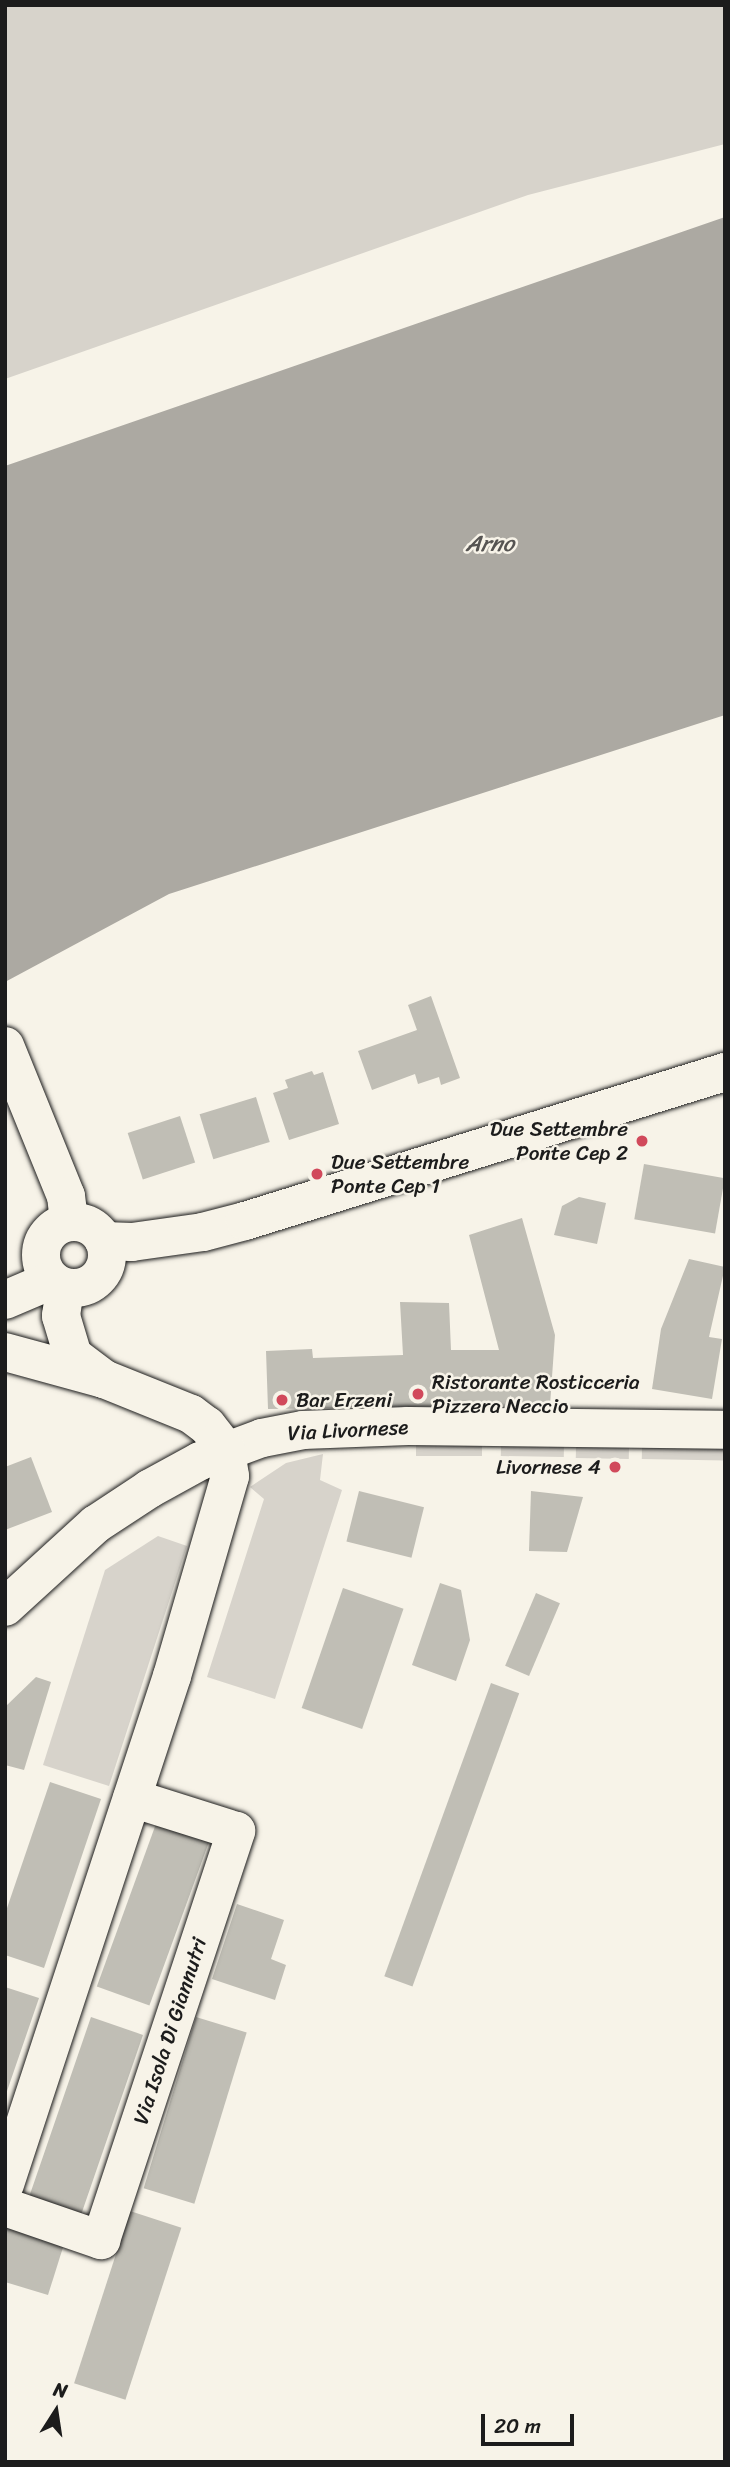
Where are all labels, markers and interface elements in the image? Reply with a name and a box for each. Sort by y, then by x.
water label: Arno [466,530,514,558]
place label: Due Settembre Ponte Cep 2 [490,1116,628,1166]
marker: Due Settembre Ponte Cep 2 [634,1133,650,1149]
place label: Due Settembre Ponte Cep 1 [331,1149,469,1199]
marker: Due Settembre Ponte Cep 1 [309,1166,325,1182]
place label: Ristorante Rosticceria Pizzera Neccio [432,1369,640,1419]
marker: Ristorante Rosticceria Pizzera Neccio [410,1386,426,1402]
place label: Bar Erzeni [296,1387,392,1413]
marker: Bar Erzeni [274,1392,290,1408]
street label: Via Livornese [287,1414,409,1446]
place label: Livornese 4 [496,1454,601,1480]
marker: Livornese 4 [607,1459,623,1475]
street label: Via Isola Di Giannutri [128,1934,212,2128]
text: N [51,2372,70,2407]
north arrow [21,2376,91,2446]
scale bar [485,2400,578,2444]
text: 20 m [494,2407,541,2445]

